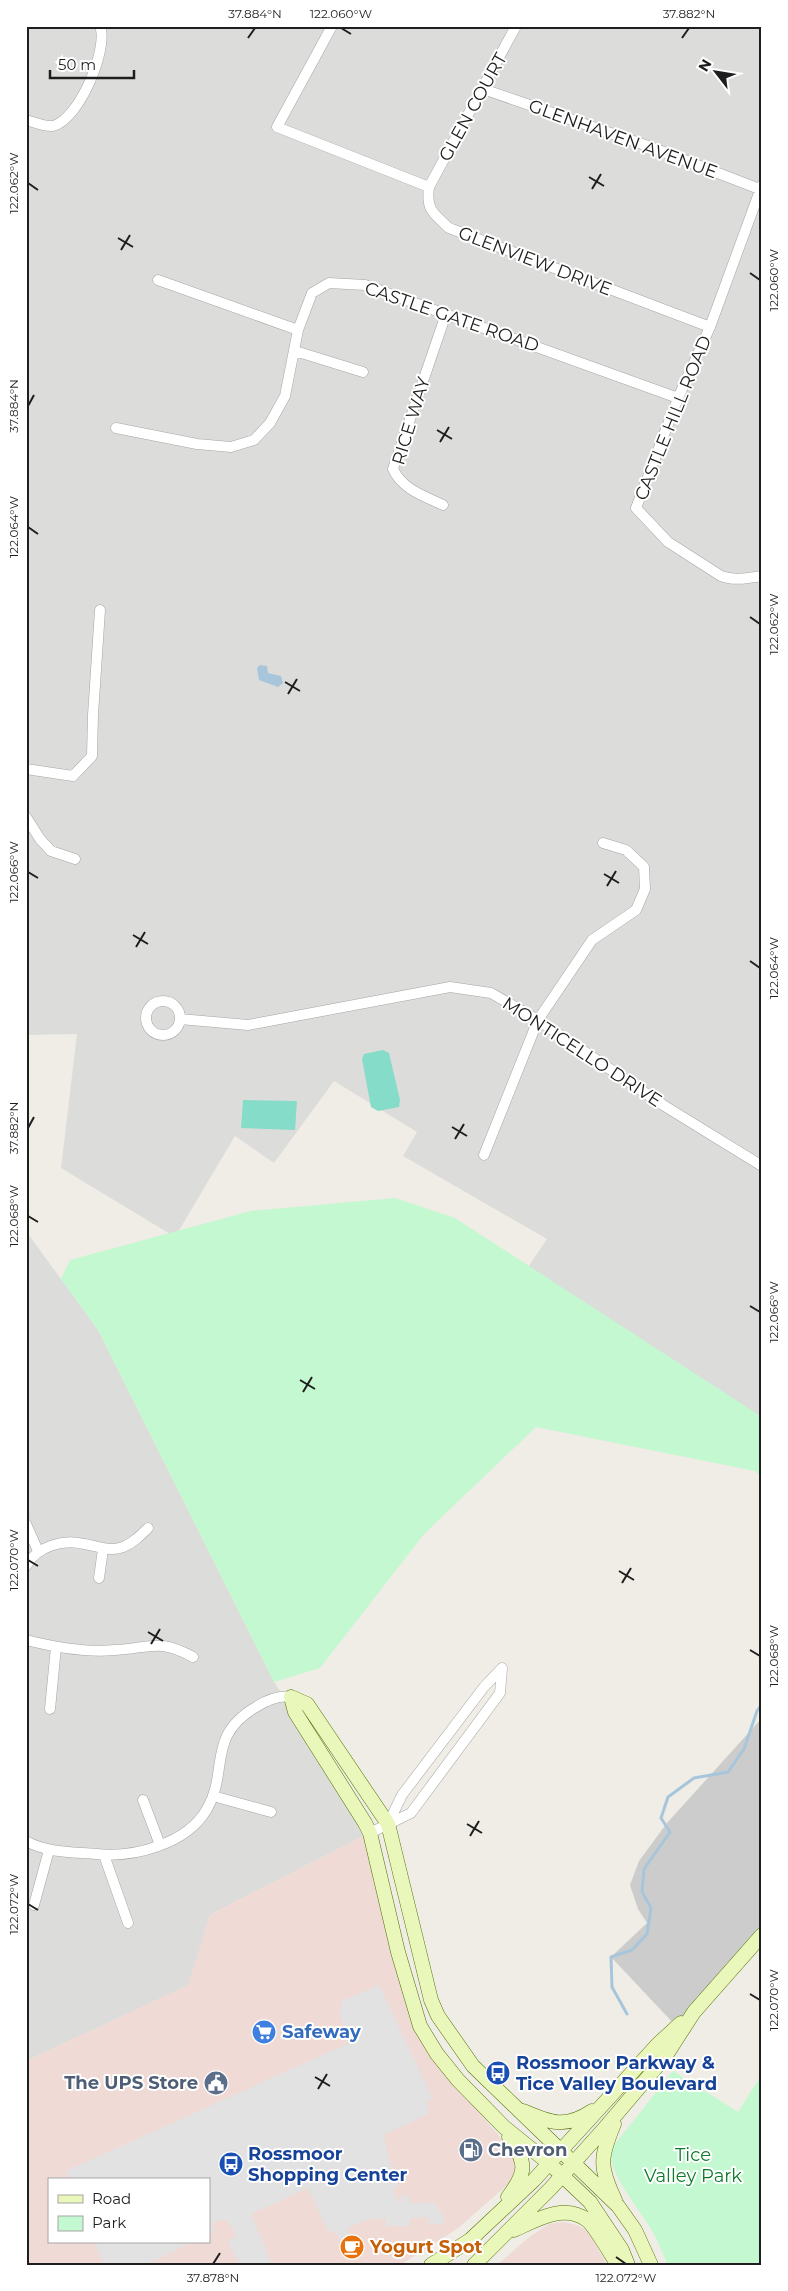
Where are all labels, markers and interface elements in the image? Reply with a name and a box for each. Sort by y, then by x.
text: 37.884°N [228,6,282,21]
text: 122.060°W [310,6,372,21]
text: 37.882°N [663,6,715,21]
scale bar [50,48,134,80]
street label: GLEN COURT [434,48,512,165]
north arrow [690,48,740,98]
text: 50 m [58,55,96,74]
text: N [694,56,715,75]
street label: GLENHAVEN AVENUE [526,95,720,183]
text: 122.062°W [6,152,21,214]
street label: GLENVIEW DRIVE [455,222,615,300]
text: 122.060°W [766,249,781,311]
street label: CASTLE GATE ROAD [362,277,542,357]
street label: CASTLE HILL ROAD [630,332,716,504]
street label: RICE WAY [387,374,435,468]
text: 37.884°N [6,379,21,433]
text: 122.064°W [6,496,21,558]
text: 122.062°W [766,593,781,655]
text: 122.066°W [6,841,21,903]
text: 122.064°W [766,937,781,999]
street label: MONTICELLO DRIVE [498,992,666,1112]
text: 37.882°N [6,1102,21,1154]
text: 122.068°W [6,1185,21,1247]
text: 122.066°W [766,1281,781,1343]
text: 122.070°W [6,1529,21,1591]
text: 122.068°W [766,1625,781,1687]
text: 122.072°W [6,1874,21,1934]
text: 122.070°W [766,1969,781,2031]
supermarket icon: Safeway [251,2019,277,2045]
place label: Safeway [282,2021,361,2043]
place label: Rossmoor Parkway & Tice Valley Boulevard [516,2052,717,2095]
bus stop icon: Rossmoor Parkway & Tice Valley Boulevard [485,2060,511,2086]
public building icon: The UPS Store [203,2070,229,2096]
place label: The UPS Store [64,2072,198,2094]
fuel station icon: Chevron [458,2137,484,2163]
place label: Chevron [488,2139,567,2161]
place label: Rossmoor Shopping Center [248,2143,408,2186]
park label: Tice Valley Park [644,2144,742,2187]
bus stop icon: Rossmoor Shopping Center [218,2151,244,2177]
legend [48,2178,210,2244]
text: Road [92,2189,131,2208]
text: Park [92,2213,126,2232]
cafe icon: Yogurt Spot [339,2234,365,2260]
place label: Yogurt Spot [369,2236,482,2258]
text: 37.878°N [187,2270,239,2285]
text: 122.072°W [596,2270,656,2285]

